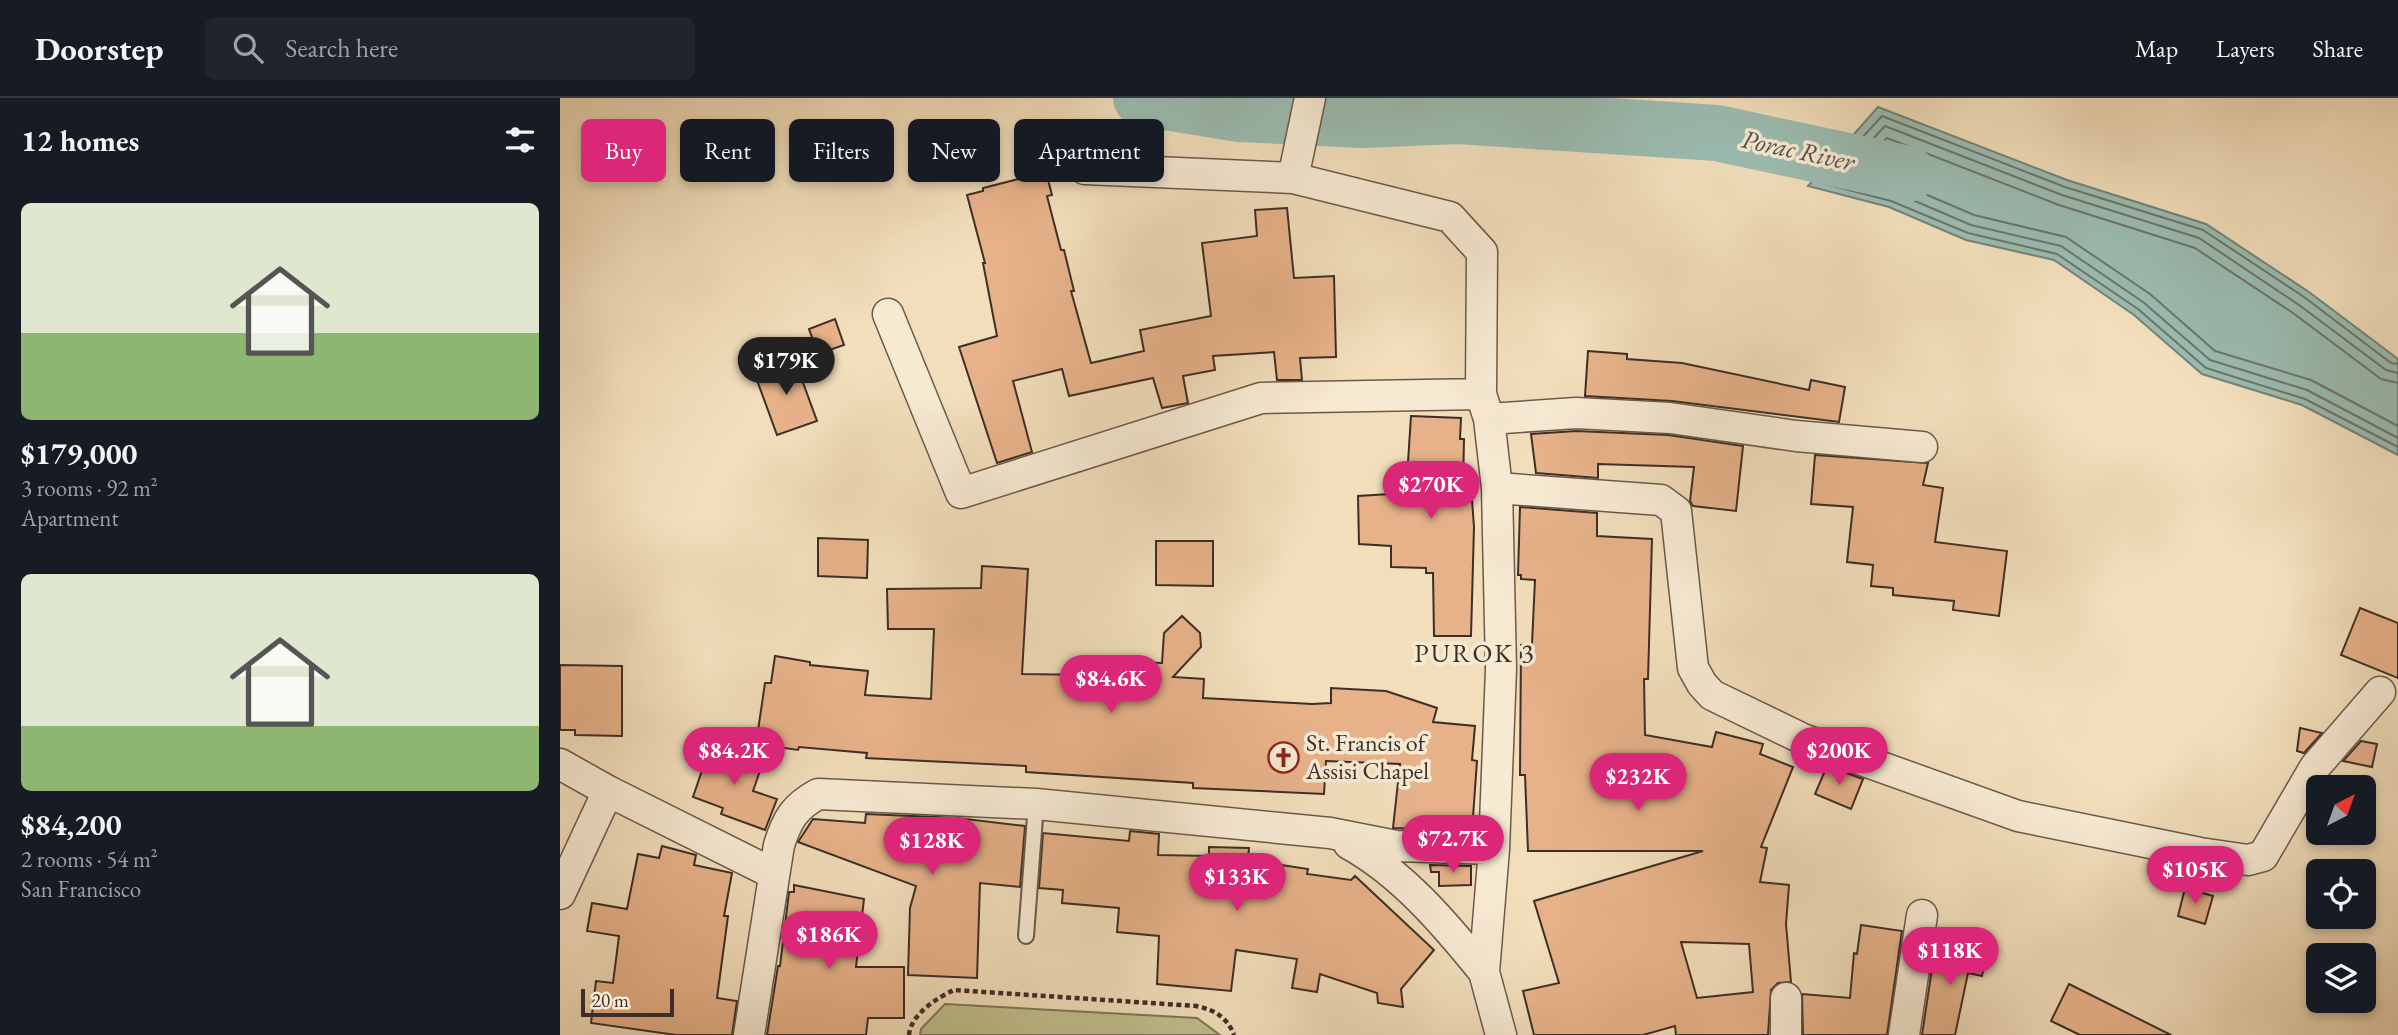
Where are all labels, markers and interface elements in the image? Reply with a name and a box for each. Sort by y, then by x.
search box [205,17,695,80]
text: Doorstep [35,27,163,70]
icon: search [229,29,267,67]
text: Search here [285,31,398,65]
text: Map [2135,33,2178,64]
text: Layers [2216,33,2275,64]
text: Share [2313,33,2363,64]
chip: Buy [581,119,666,182]
chip: Rent [680,119,775,182]
chip: Filters [789,119,894,182]
chip: New [908,119,1000,182]
chip: Apartment [1014,119,1164,182]
text: 12 homes [21,121,139,160]
icon: filters [501,121,539,159]
water label: Porac River [1739,121,1859,179]
icon: home [217,248,343,374]
pin: $179K [737,338,835,397]
text: $179K [754,345,818,375]
text: $179,000 [21,434,137,473]
pin: $270K [1382,462,1480,521]
text: $270K [1399,469,1463,499]
text: 3 rooms · 92 m² [21,473,158,503]
text: Apartment [21,503,119,533]
icon: home [217,619,343,745]
district label: PUROK 3 [1414,636,1536,670]
pin: $84.6K [1054,656,1168,715]
text: $84.6K [1076,663,1146,693]
place label: St. Francis of Assisi Chapel [1305,727,1429,786]
pin: $84.2K [677,728,791,787]
pin: $200K [1790,728,1888,787]
text: $84.2K [699,735,769,765]
text: $200K [1807,735,1871,765]
church icon: St. Francis of Assisi Chapel [1266,740,1300,774]
pin: $232K [1589,754,1687,813]
text: $232K [1606,761,1670,791]
north arrow [2306,775,2376,845]
map controls [2306,775,2376,1013]
text: $84,200 [21,805,122,844]
pin: $72.7K [1396,816,1510,875]
pin: $128K [883,818,981,877]
text: $72.7K [1418,823,1488,853]
text: $128K [900,825,964,855]
text: 2 rooms · 54 m² [21,844,158,874]
pin: $105K [2146,846,2244,906]
pin: $133K [1188,854,1286,913]
text: $105K [2163,854,2227,884]
button: locate [2306,859,2376,929]
text: $133K [1205,861,1269,891]
text: San Francisco [21,874,141,904]
pin: $186K [780,912,878,971]
text: $186K [797,919,861,949]
pin: $118K [1901,928,1999,987]
text: $118K [1918,935,1982,965]
button: layers [2306,943,2376,1013]
scale bar [581,986,674,1018]
text: 20 m [592,988,629,1013]

